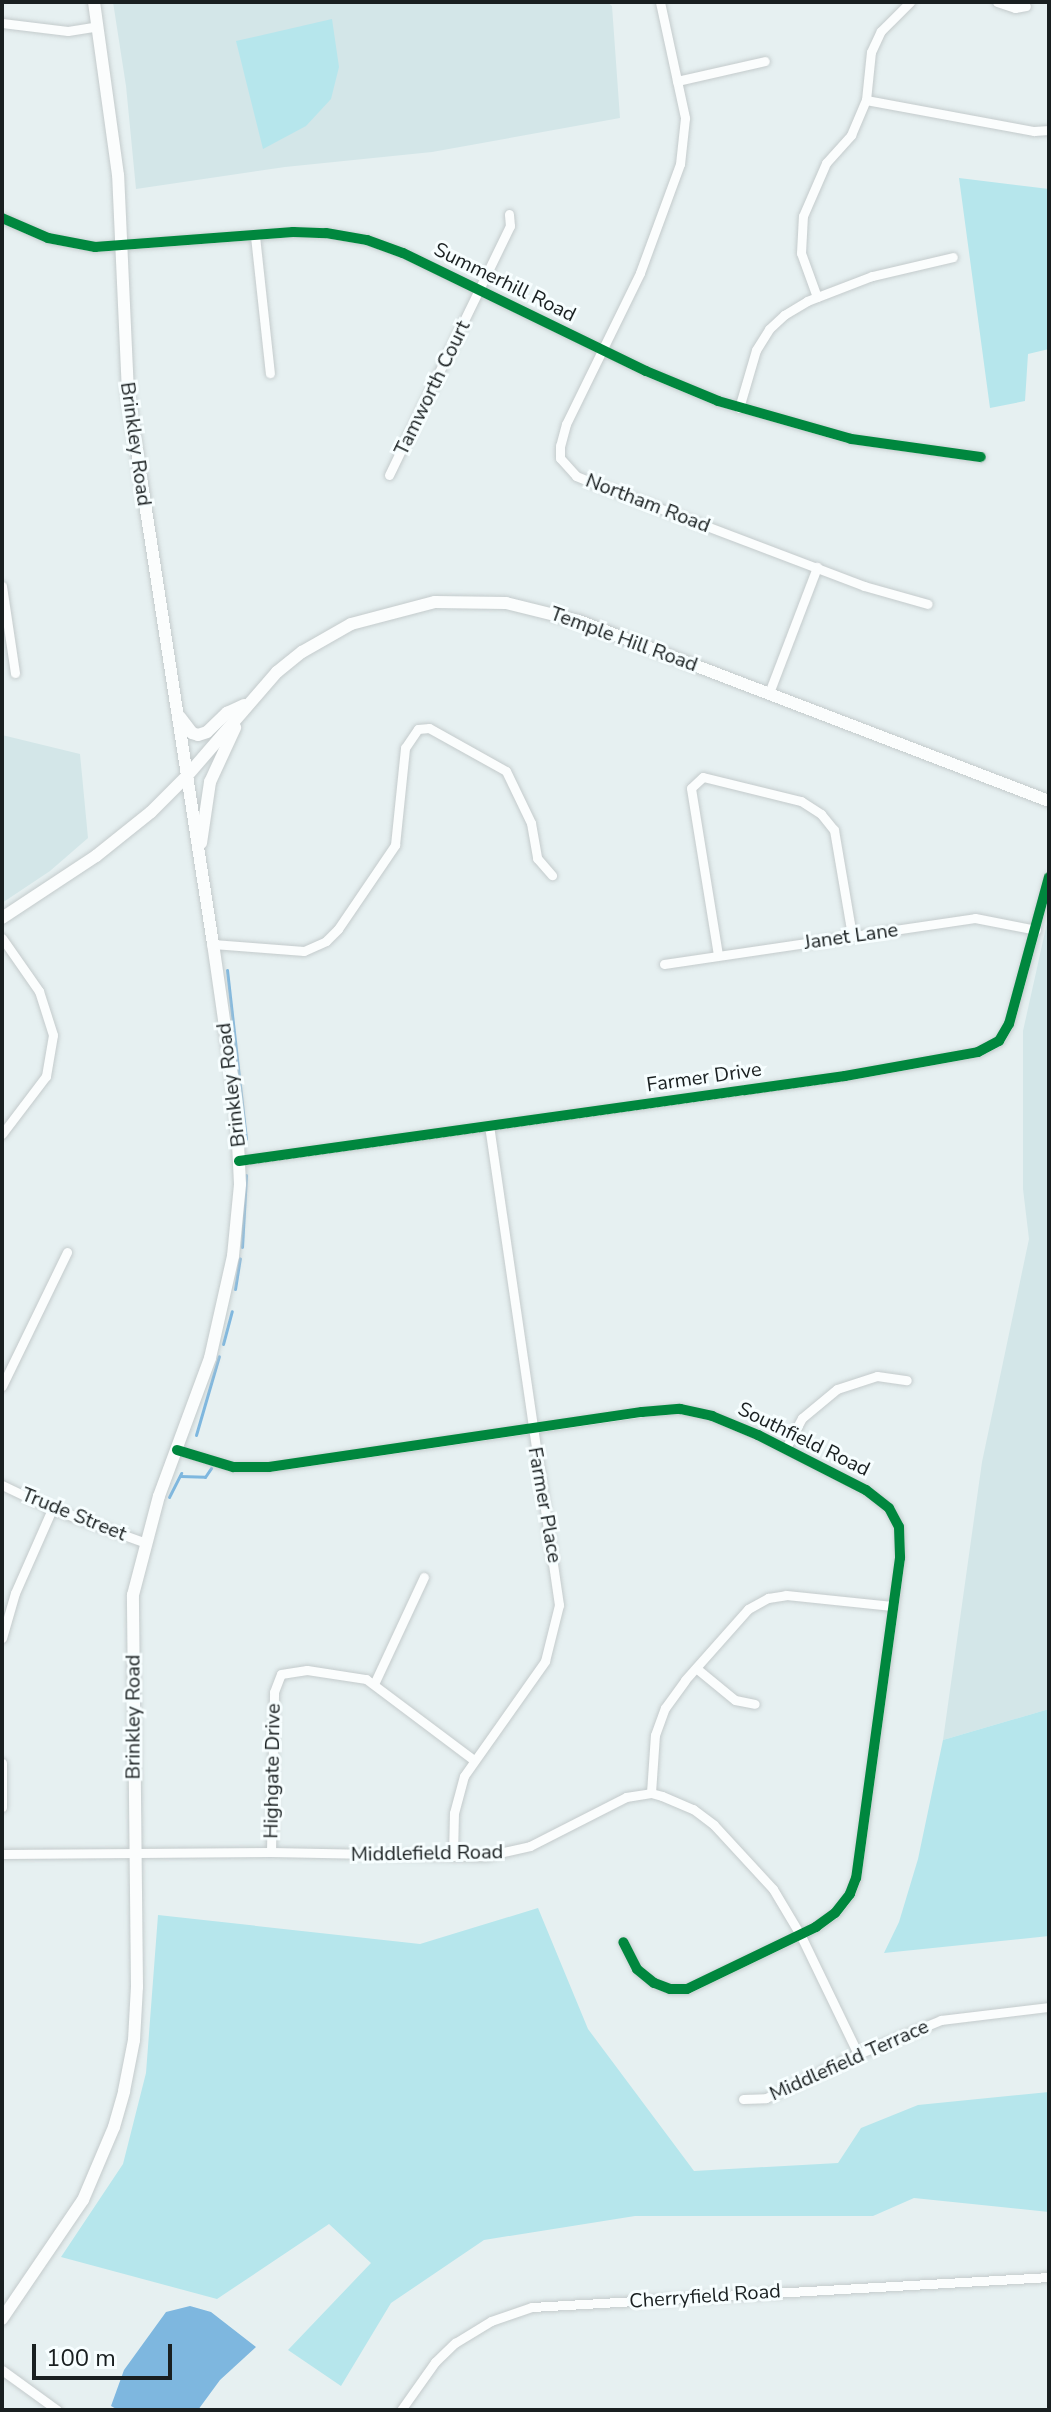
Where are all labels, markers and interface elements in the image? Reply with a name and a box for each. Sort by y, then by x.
street label: Summerhill Road [430,237,580,327]
street label: Tamworth Court [389,317,475,459]
street label: Brinkley Road [115,380,157,508]
street label: Northam Road [582,468,714,538]
street label: Temple Hill Road [547,601,701,677]
street label: Janet Lane [802,918,900,954]
street label: Brinkley Road [211,1022,251,1148]
street label: Farmer Drive [645,1057,763,1097]
street label: Southfield Road [734,1397,874,1481]
street label: Farmer Place [523,1445,567,1565]
street label: Trude Street [18,1482,130,1546]
street label: Brinkley Road [121,1655,145,1779]
street label: Highgate Drive [259,1703,285,1839]
street label: Middlefield Road [351,1840,503,1866]
street label: Middlefield Terrace [766,2014,932,2106]
street label: Cherryfield Road [628,2279,782,2313]
scale bar [36,2328,176,2378]
text: 100 m [46,2342,116,2374]

